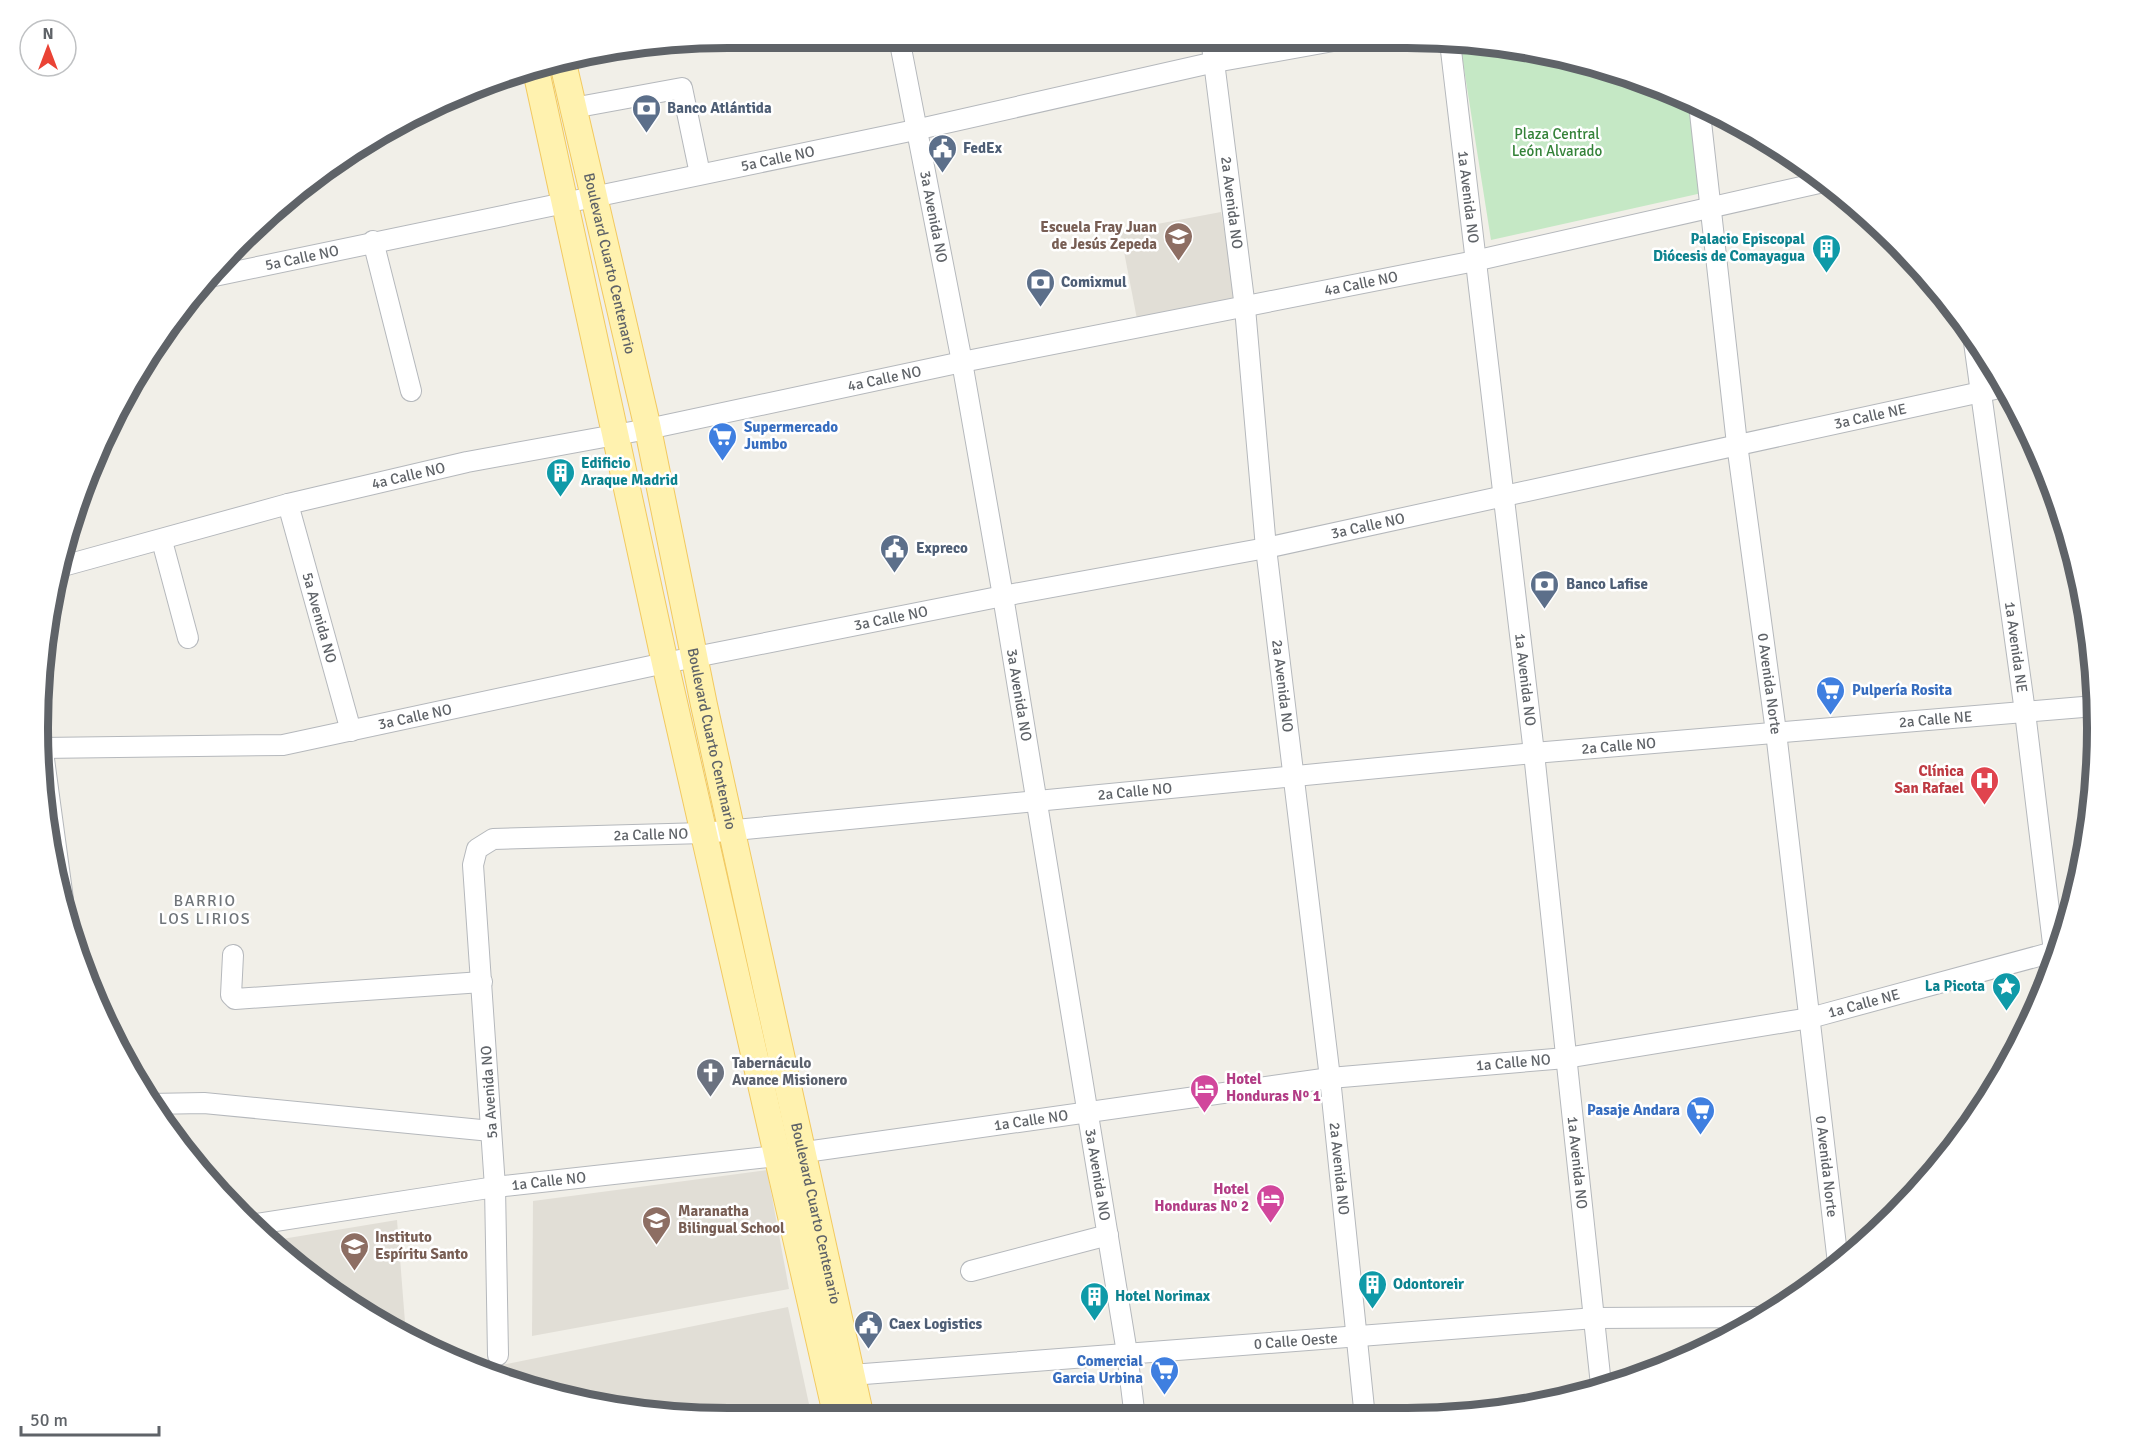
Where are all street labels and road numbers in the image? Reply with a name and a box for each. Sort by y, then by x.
street label: 5a Calle NO [739,142,816,175]
street label: 1a Avenida NO [1454,150,1483,244]
street label: 2a Avenida NO [1217,155,1247,250]
street label: 3a Avenida NO [916,169,952,264]
street label: Boulevard Cuarto Centenario [580,171,639,356]
street label: 5a Calle NO [263,241,341,274]
street label: 4a Calle NO [1322,267,1400,300]
street label: 4a Calle NO [846,362,923,395]
street label: 3a Calle NE [1832,400,1908,433]
street label: 4a Calle NO [370,458,447,493]
street label: 3a Calle NO [1329,509,1407,543]
street label: 5a Avenida NO [298,570,341,665]
street label: 1a Avenida NE [2001,600,2031,694]
street label: 3a Calle NO [852,602,930,634]
street label: 1a Avenida NO [1511,632,1540,727]
street label: 0 Avenida Norte [1754,632,1785,736]
street label: 2a Avenida NO [1268,639,1297,733]
street label: Boulevard Cuarto Centenario [684,646,740,831]
street label: 3a Avenida NO [1003,648,1036,743]
street label: 3a Calle NO [376,700,454,733]
street label: 2a Calle NE [1898,707,1973,731]
street label: 2a Calle NO [1580,734,1657,758]
street label: 2a Calle NO [1097,779,1173,804]
street label: 2a Calle NO [613,824,689,845]
street label: 1a Calle NE [1826,985,1902,1022]
street label: 5a Avenida NO [477,1045,501,1139]
street label: 1a Calle NO [1475,1050,1552,1075]
street label: 1a Calle NO [992,1106,1069,1134]
street label: 1a Avenida NO [1564,1115,1591,1210]
street label: 0 Avenida Norte [1812,1115,1842,1218]
street label: Boulevard Cuarto Centenario [787,1121,845,1306]
street label: 2a Avenida NO [1326,1121,1353,1216]
street label: 3a Avenida NO [1081,1127,1114,1222]
street label: 1a Calle NO [510,1168,587,1194]
street label: 0 Calle Oeste [1253,1329,1338,1353]

